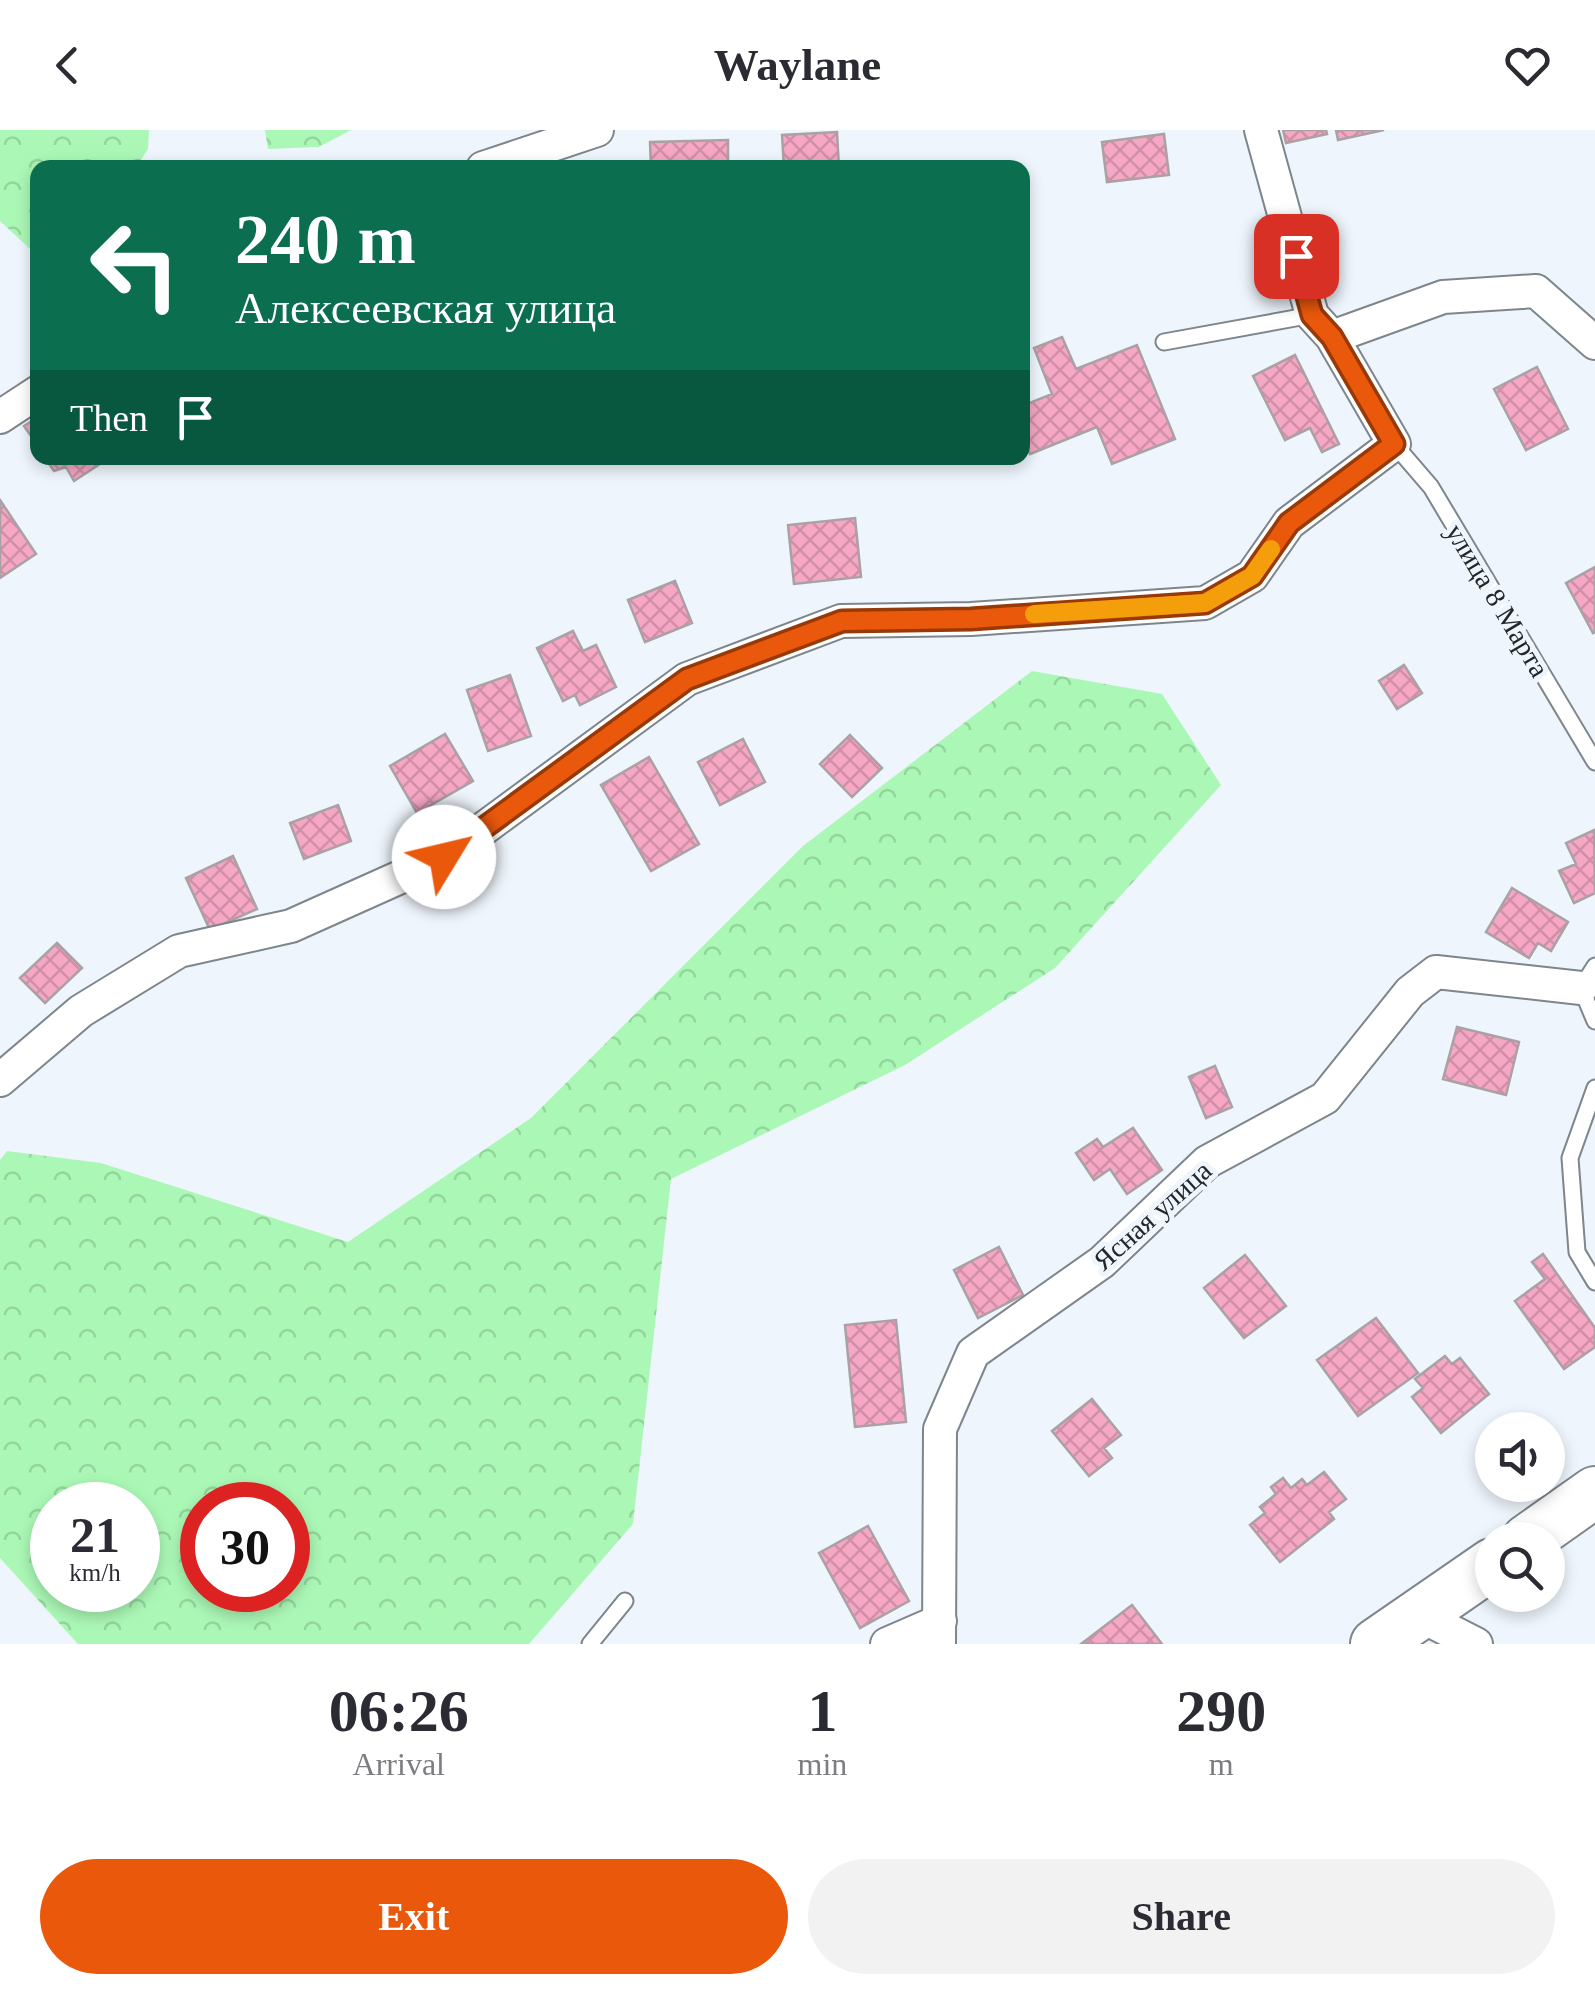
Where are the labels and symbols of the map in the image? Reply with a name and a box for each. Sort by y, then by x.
pin [1254,214,1339,299]
street label: улица 8 Марта [1440,518,1556,683]
position arrow [392,805,496,909]
street label: Ясная улица [1087,1154,1218,1276]
speed limit sign: 30 [180,1482,310,1612]

